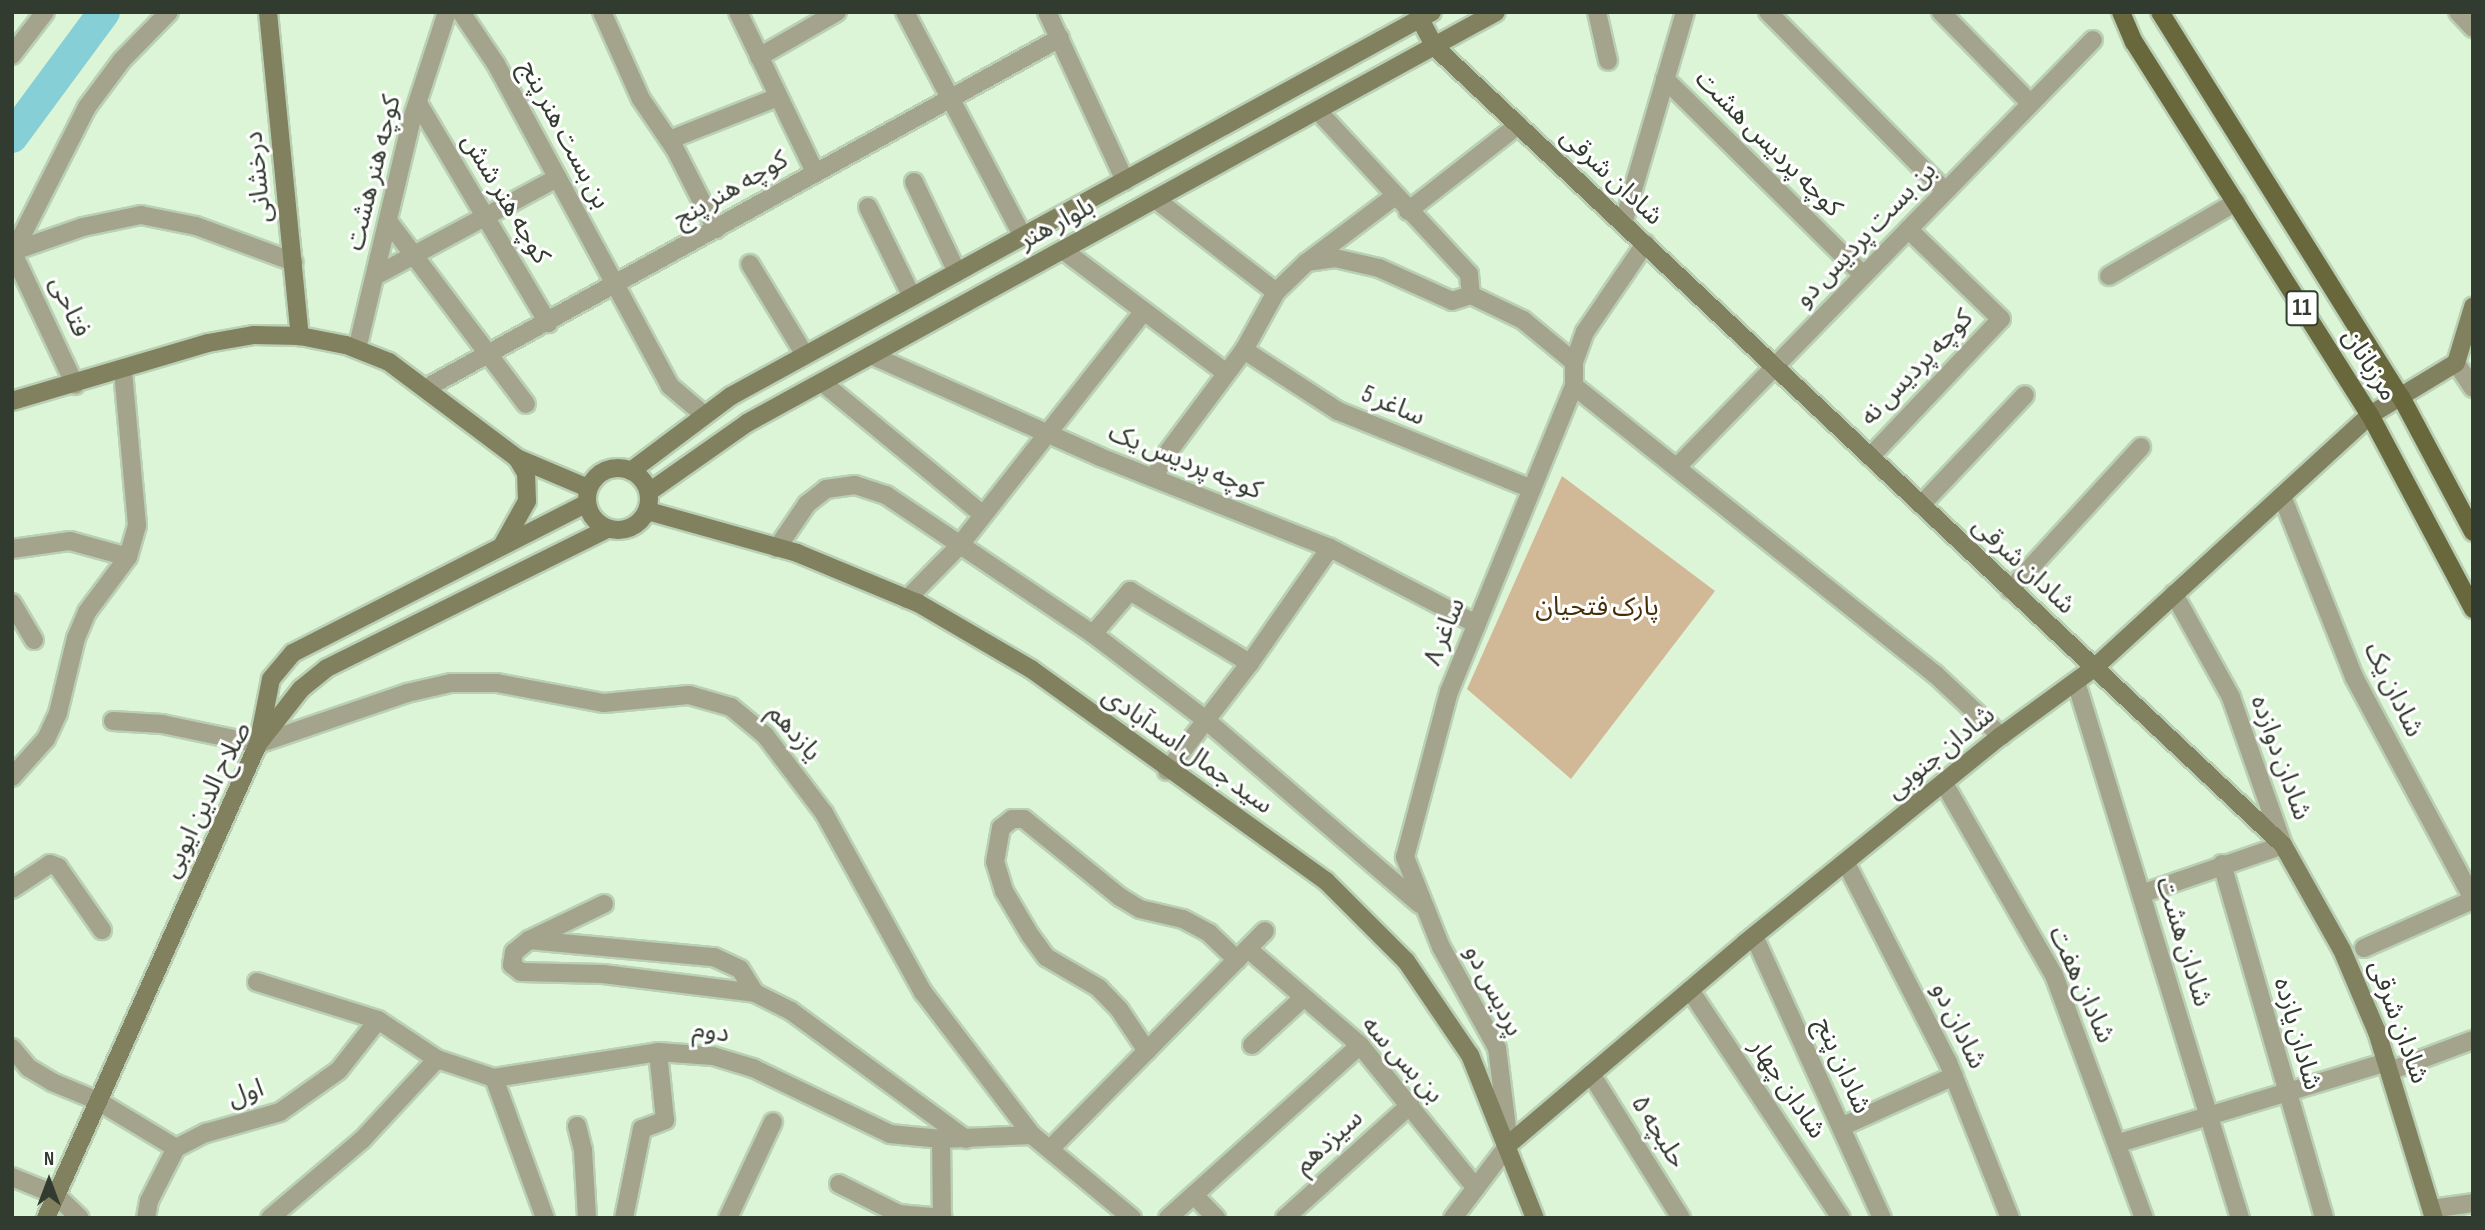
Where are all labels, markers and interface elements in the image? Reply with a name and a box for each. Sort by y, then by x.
street label: بن بست هنر پنج [512,55,616,215]
street label: کوچه پردیس هشت [1688,64,1848,224]
street label: کوچه هنر هشت [340,92,408,254]
street label: شادان شرقی [1553,122,1669,232]
street label: کوچه هنر شش [454,128,556,270]
street label: درخشانی [239,130,279,224]
street label: کوچه هنر پنج [668,145,794,235]
street label: بن بست پردیس دو [1789,156,1943,314]
street label: بلوار هنر [1014,191,1100,257]
street label: فتاحی [42,272,96,342]
road number: 11 [2284,288,2320,328]
street label: کوچه پردیس نه [1854,303,1980,433]
street label: مرزبانان [2335,323,2403,407]
street label: ساغر 5 [1357,379,1429,433]
street label: کوچه پردیس یک [1104,417,1266,507]
street label: شادان شرقی [1965,511,2081,621]
park label: پارک فتحیان [1535,592,1659,624]
street label: ساغر ٨ [1417,594,1473,670]
street label: شادان یک [2357,637,2429,743]
street label: سید جمال اسدآبادی [1096,680,1278,822]
street label: شادان دوازده [2243,691,2317,825]
street label: یازدهم [761,698,827,768]
street label: شادان جنوبی [1880,700,2002,806]
street label: صلاح الدین ایوبی [156,717,258,883]
street label: شادان هشت [2149,873,2217,1011]
street label: شادان هفت [2041,922,2121,1048]
street label: پردیس دو [1457,940,1529,1042]
street label: شادان شرقی [2361,956,2435,1088]
street label: شادان یازده [2266,974,2328,1094]
street label: شادان دو [1924,978,1992,1074]
street label: بن بس سه [1355,1010,1449,1110]
street label: شادان پنج [1807,1013,1877,1119]
street label: دوم [690,1014,732,1050]
street label: شادان چهار [1742,1033,1832,1145]
street label: اول [224,1073,268,1115]
street label: حلبچه ۵ [1624,1090,1692,1174]
street label: سیزدهم [1288,1103,1370,1181]
north arrow [14,1146,84,1216]
text: N [44,1148,54,1171]

